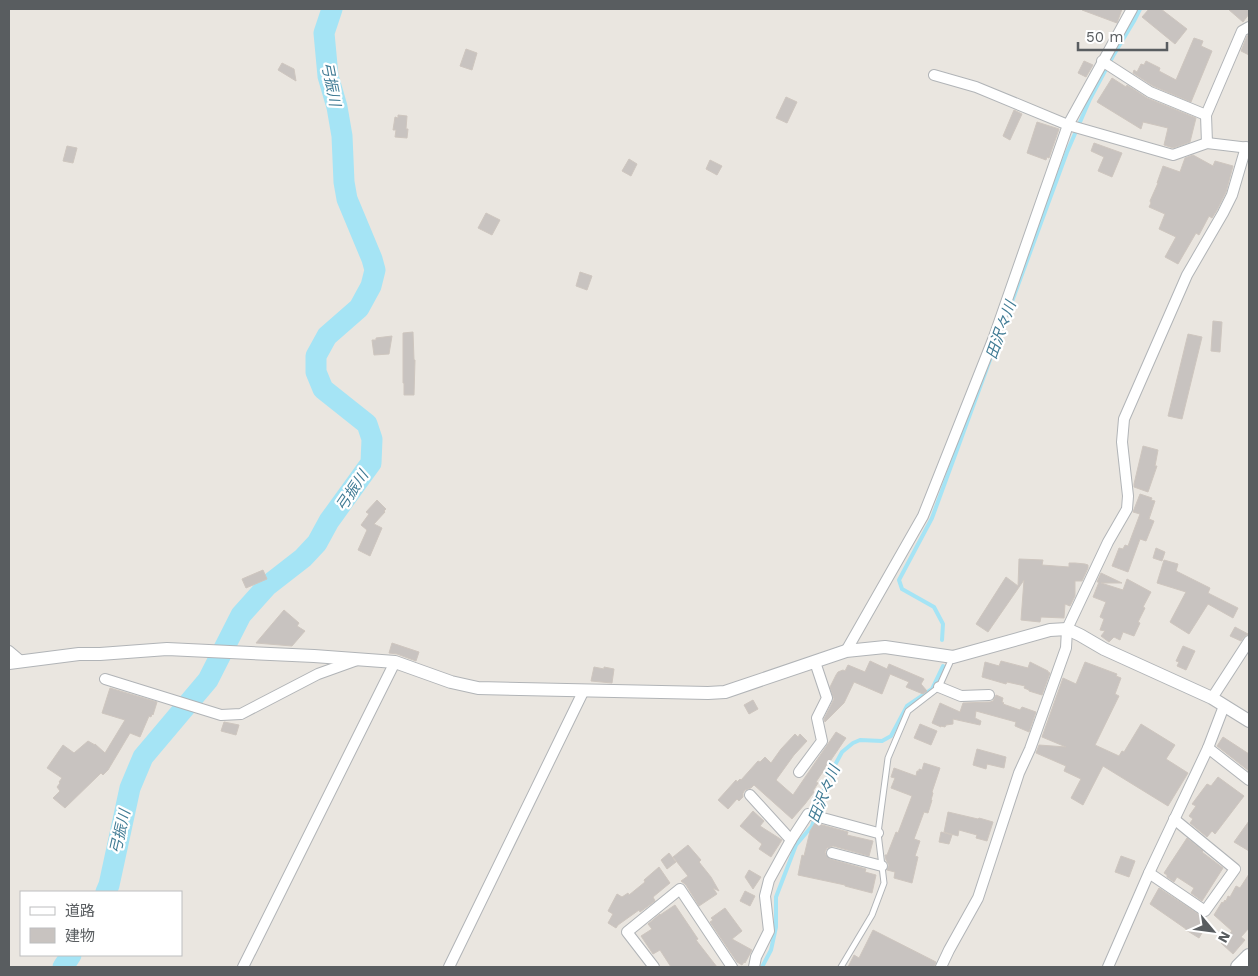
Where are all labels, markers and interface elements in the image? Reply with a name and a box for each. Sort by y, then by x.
scale bar [1078,20,1167,52]
text: 50 m [1086,28,1123,46]
water label: 弓振川 [318,60,345,110]
water label: 田沢々川 [982,297,1020,361]
water label: 弓振川 [332,466,373,515]
water label: 田沢々川 [804,761,844,825]
water label: 弓振川 [106,806,134,856]
legend [20,891,182,956]
text: 道路 [65,902,95,920]
north arrow [1188,906,1238,956]
text: 建物 [65,927,95,945]
text: N [1215,929,1234,946]

